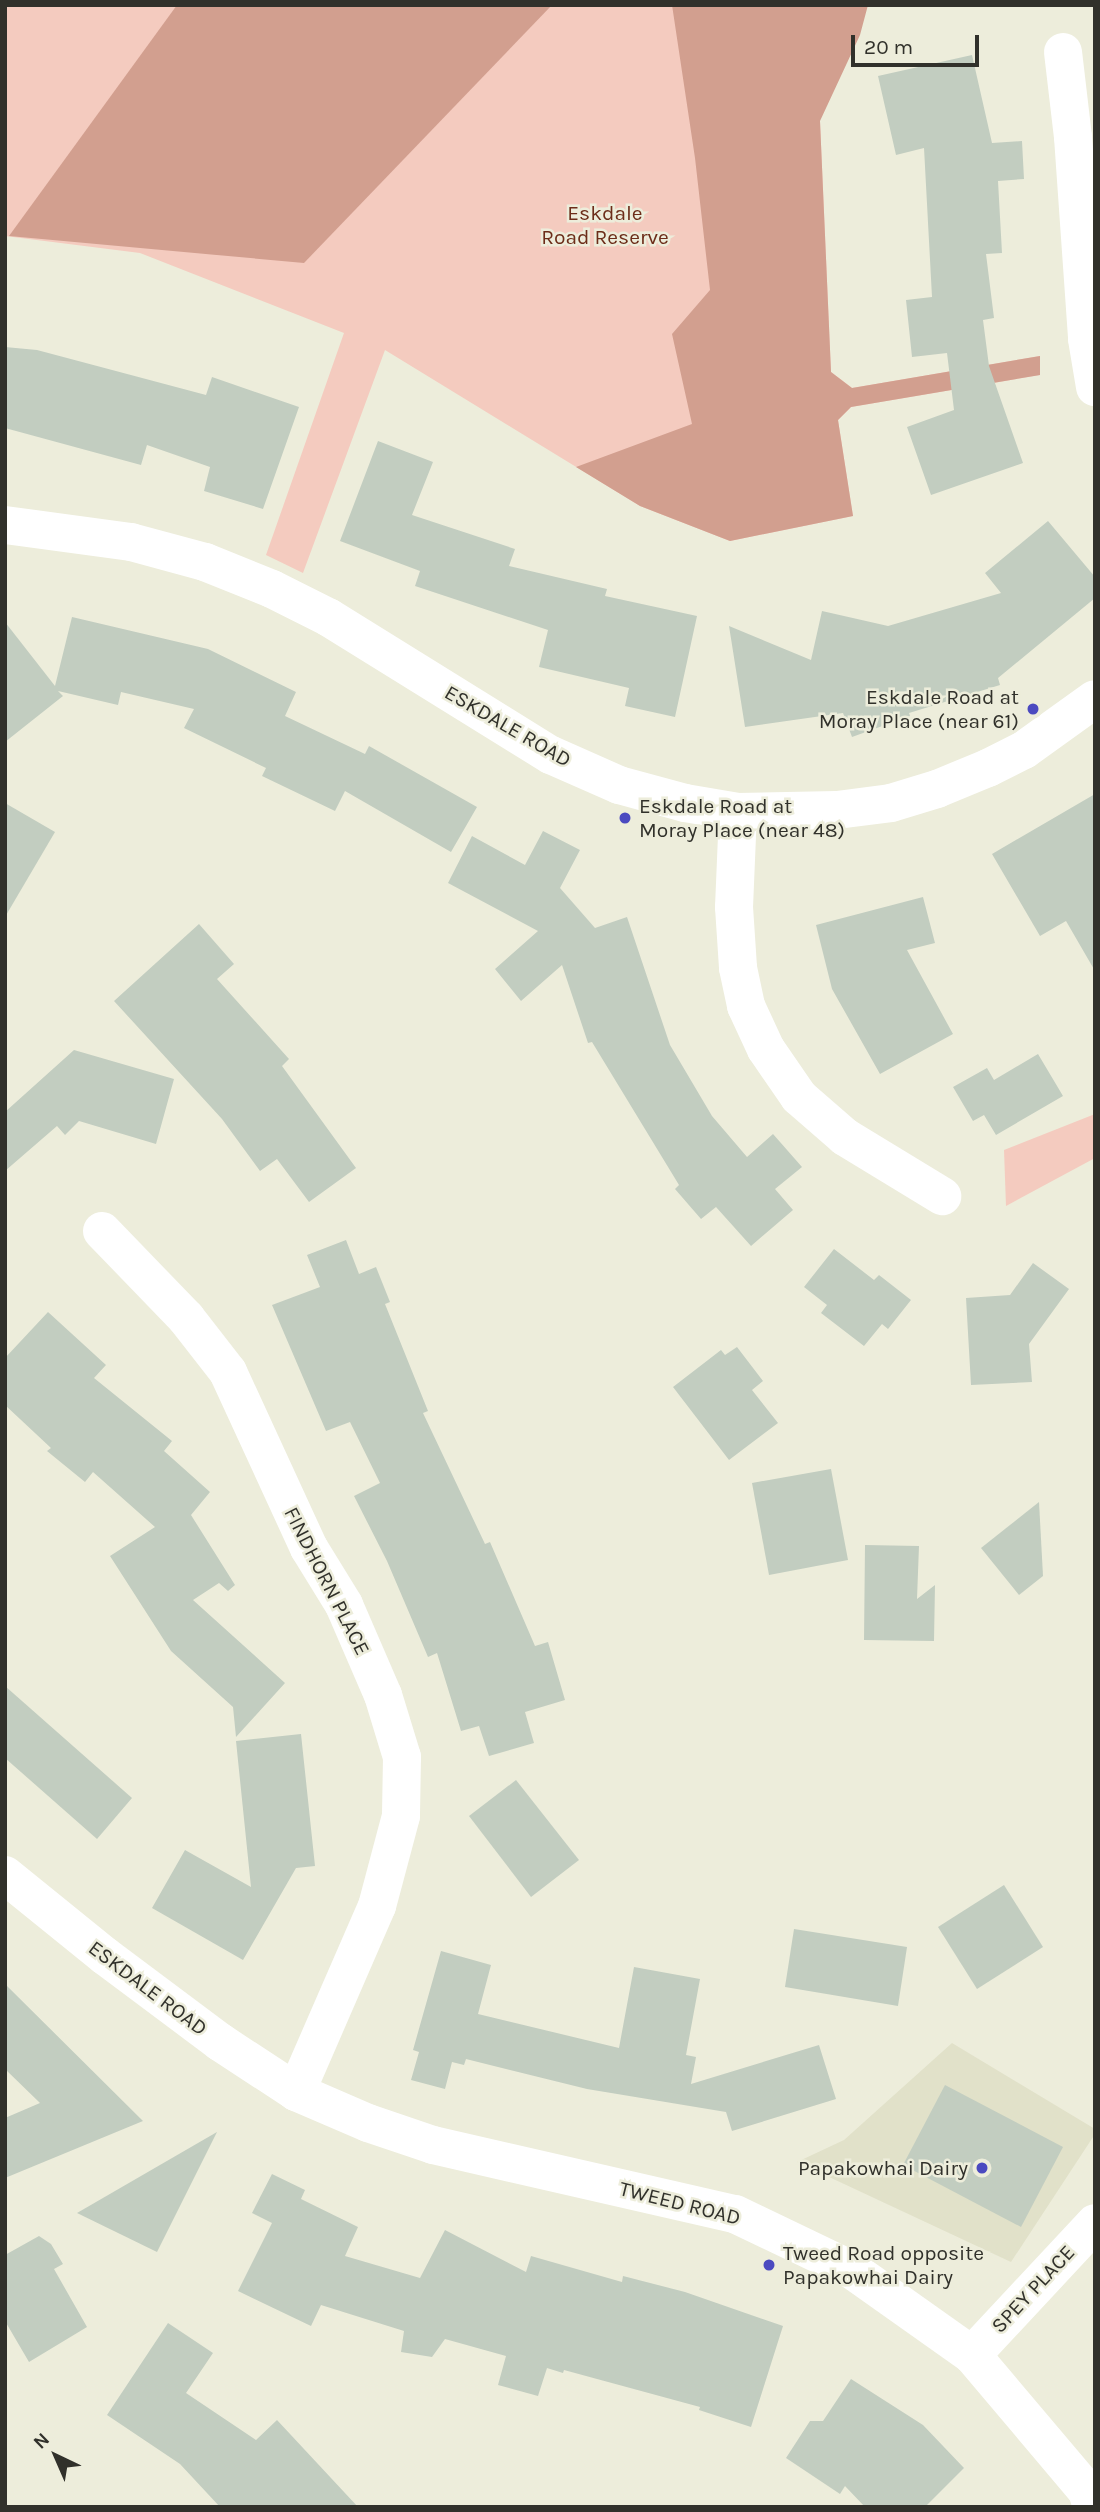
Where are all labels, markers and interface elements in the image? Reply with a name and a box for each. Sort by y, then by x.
scale bar [855,21,983,65]
text: 20 m [864,35,913,59]
park label: Eskdale Road Reserve [541,200,669,250]
street label: ESKDALE ROAD [440,680,576,772]
place label: Eskdale Road at Moray Place (near 61) [819,684,1019,734]
marker: Eskdale Road at Moray Place (near 61) [1025,701,1041,717]
place label: Eskdale Road at Moray Place (near 48) [639,793,845,843]
marker: Eskdale Road at Moray Place (near 48) [617,810,633,826]
street label: FINDHORN PLACE [279,1503,375,1659]
street label: ESKDALE ROAD [84,1935,212,2041]
place label: Papakowhai Dairy [798,2155,968,2181]
marker: Papakowhai Dairy [974,2160,990,2176]
street label: TWEED ROAD [617,2176,743,2230]
place label: Tweed Road opposite Papakowhai Dairy [783,2240,984,2290]
street label: SPEY PLACE [986,2240,1080,2338]
marker: Tweed Road opposite Papakowhai Dairy [761,2257,777,2273]
north arrow [21,2421,91,2491]
text: N [29,2428,54,2454]

